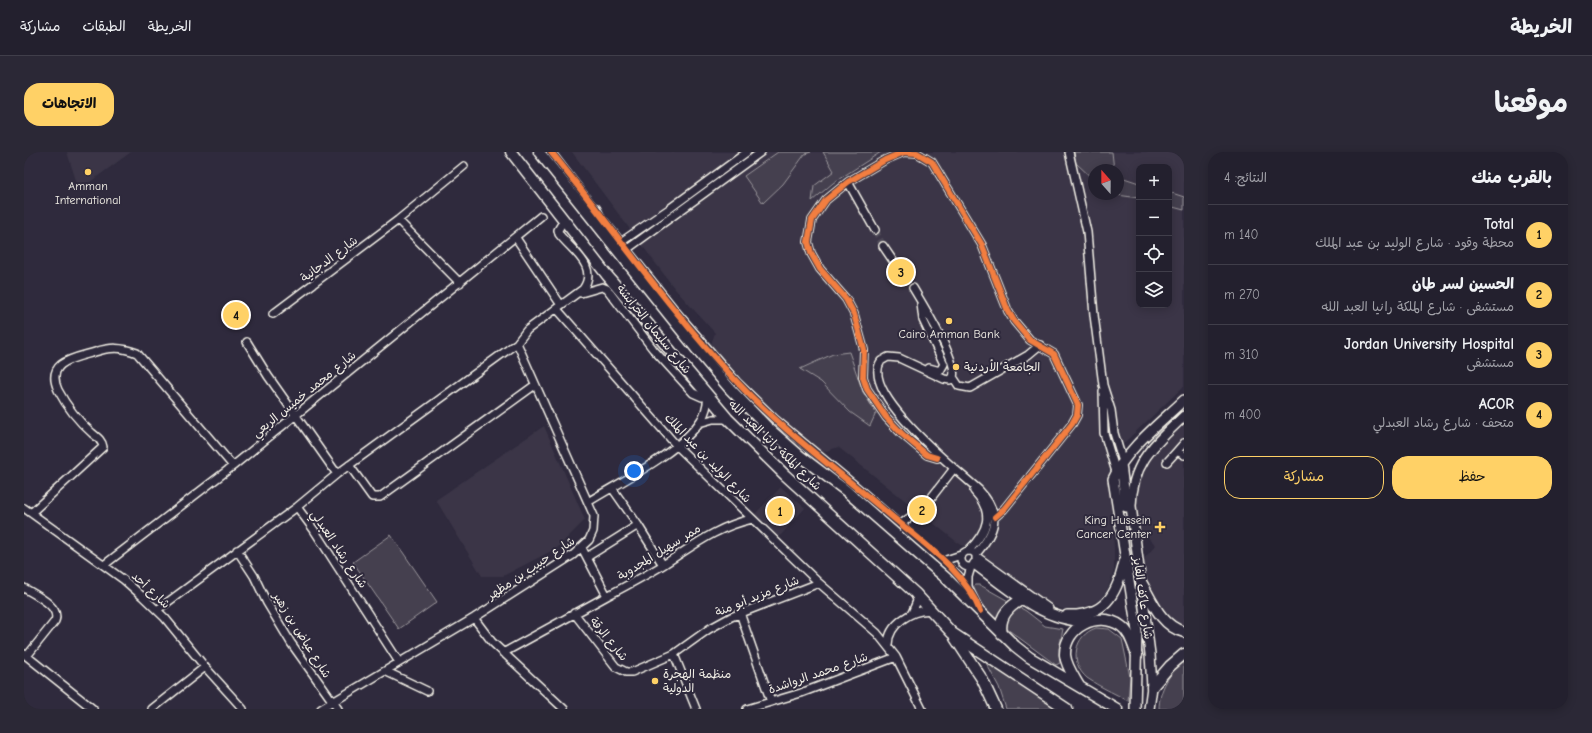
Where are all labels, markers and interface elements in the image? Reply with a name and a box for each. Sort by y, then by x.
text: الخريطة [1510,16,1572,38]
text: مشاركة [20,18,60,35]
text: الطبقات [82,18,126,35]
text: الخريطة [148,18,191,35]
button: الاتجاهات [24,83,114,126]
text: موقعنا [1494,87,1568,119]
north arrow [1088,164,1124,200]
map controls [1136,164,1172,308]
button: + [1136,164,1172,200]
marker: Amman International [83,167,93,177]
text: بالقرب منك [1471,168,1552,187]
text: النتائج: 4 [1224,170,1267,185]
place label: Amman International [55,179,121,207]
button: − [1136,200,1172,236]
text: Total [1484,215,1514,233]
text: 140 m [1224,227,1258,242]
text: 1 [1536,227,1542,242]
street label: شارع الدجانية [298,233,361,287]
text: محطة وقود · شارع الوليد بن عبد الملك [1315,235,1514,250]
button: locate [1136,236,1172,272]
pin: 3 [888,257,914,287]
button: layers [1136,272,1172,308]
text: الحسين لسر طان [1412,275,1514,293]
street label: شارع سليمان الخرابشة [612,282,694,378]
text: 270 m [1224,287,1260,302]
text: 2 [1536,287,1542,302]
text: مستشفى · شارع الملكة رانيا العبد الله [1321,299,1514,314]
pin: 4 [223,300,249,330]
marker: Cairo Amman Bank [944,316,954,326]
place label: Cairo Amman Bank [899,327,1000,341]
text: Jordan University Hospital [1344,335,1514,353]
text: 310 m [1224,347,1259,362]
text: 3 [1536,347,1542,362]
street label: شارع محمد خميس الربعي [249,348,361,443]
text: مستشفى [1466,355,1514,370]
place label: الجامعة الأردنية [964,359,1040,375]
marker: الجامعة الأردنية [951,362,961,372]
text: ACOR [1479,395,1514,413]
street label: شارع الملكة رانيا العبد الله [724,397,824,494]
text: 400 m [1224,407,1261,422]
text: 4 [1536,407,1542,422]
street label: شارع الوليد بن عبد الملك [660,411,754,507]
text: متحف · شارع رشاد العبدلي [1373,415,1514,430]
button: مشاركة [1224,456,1384,499]
button: حفظ [1392,456,1552,499]
your location [624,461,644,481]
pin: 2 [909,495,935,525]
pin: 1 [767,496,793,526]
street label: شارع رشاد العبدلي [304,507,370,593]
place label: King Hussein Cancer Center [1076,513,1151,541]
street label: ممر سهيل المجدوبة [615,521,704,584]
marker: King Hussein Cancer Center [1154,521,1166,533]
street label: شارع حبيب بن مظهر [484,534,578,605]
street label: شارع عاكف الفايز [1128,555,1156,640]
street label: شارع أحد [128,569,173,613]
street label: شارع مزيد أبو منة [713,573,802,621]
street label: شارع عياض بن زهير [268,589,334,682]
street label: شارع الرقة [586,614,631,665]
street label: شارع محمد الرواشدة [766,649,870,698]
place label: منظمة الهجرة الدولية [663,667,731,696]
marker: منظمة الهجرة الدولية [650,676,660,686]

